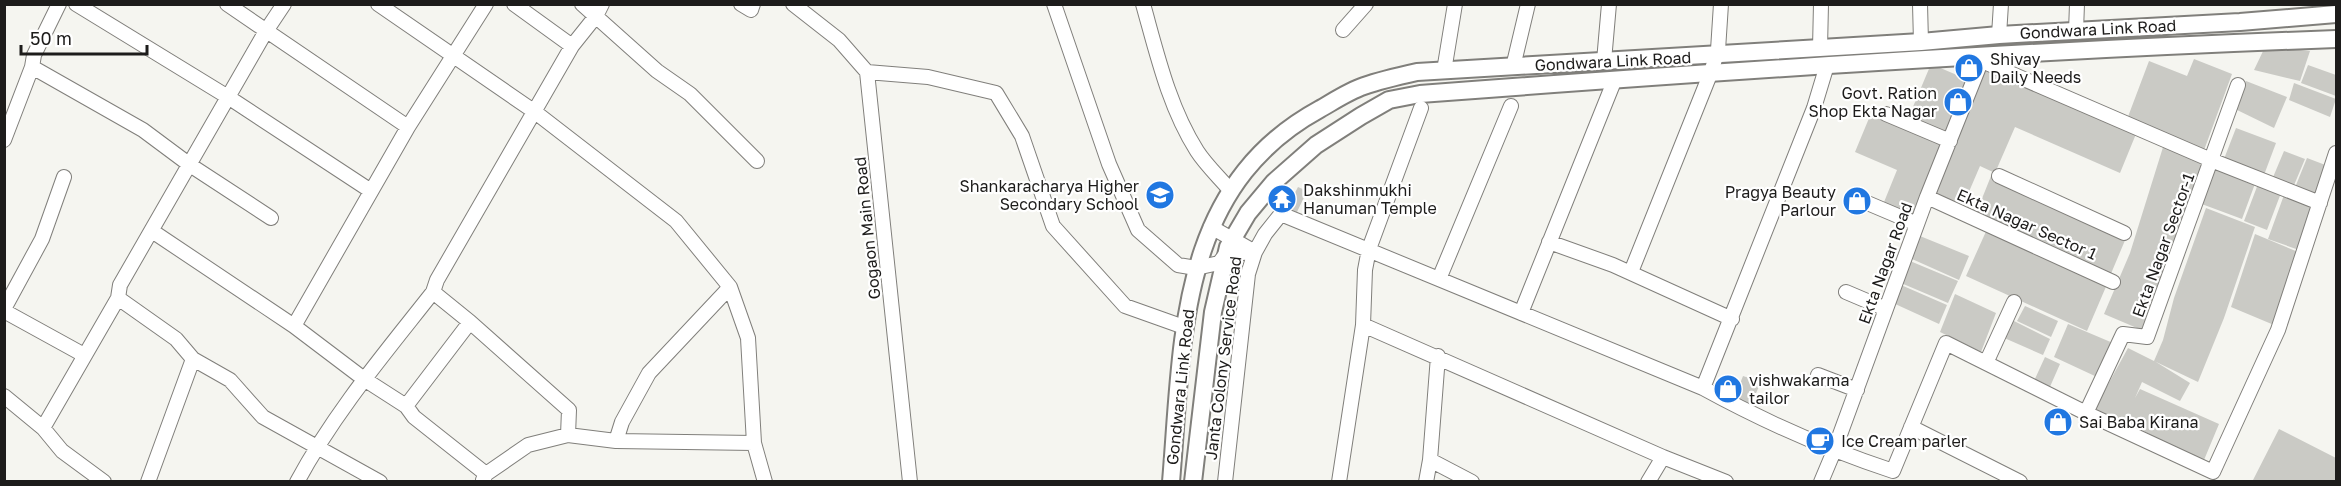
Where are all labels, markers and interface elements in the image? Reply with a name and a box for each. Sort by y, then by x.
street label: Gondwara Link Road [2019,15,2177,43]
scale bar [21,18,147,56]
text: 50 m [30,27,72,49]
street label: Gondwara Link Road [1534,47,1692,75]
place label: Shivay Daily Needs [1990,49,2081,87]
shop icon: Shivay Daily Needs [1953,52,1985,84]
place label: Govt. Ration Shop Ekta Nagar [1809,83,1937,121]
shop icon: Govt. Ration Shop Ekta Nagar [1942,86,1974,118]
street label: Gogaon Main Road [850,156,884,300]
street label: Ekta Nagar Sector-1 [2128,170,2199,320]
place label: Shankaracharya Higher Secondary School [960,176,1139,214]
school or university icon: Shankaracharya Higher Secondary School [1144,179,1176,211]
place label: Dakshinmukhi Hanuman Temple [1303,180,1437,218]
place label: Pragya Beauty Parlour [1725,182,1836,220]
temple icon: Dakshinmukhi Hanuman Temple [1266,183,1298,215]
street label: Ekta Nagar Sector 1 [1954,184,2100,264]
shop icon: Pragya Beauty Parlour [1841,185,1873,217]
street label: Ekta Nagar Road [1854,199,1916,327]
street label: Janta Colony Service Road [1201,255,1245,461]
street label: Gondwara Link Road [1162,308,1198,466]
place label: vishwakarma tailor [1749,370,1849,408]
shop icon: vishwakarma tailor [1712,373,1744,405]
shop icon: Sai Baba Kirana [2042,406,2074,438]
place label: Sai Baba Kirana [2079,412,2199,432]
cafe icon: Ice Cream parler [1804,425,1836,457]
place label: Ice Cream parler [1841,431,1967,451]

